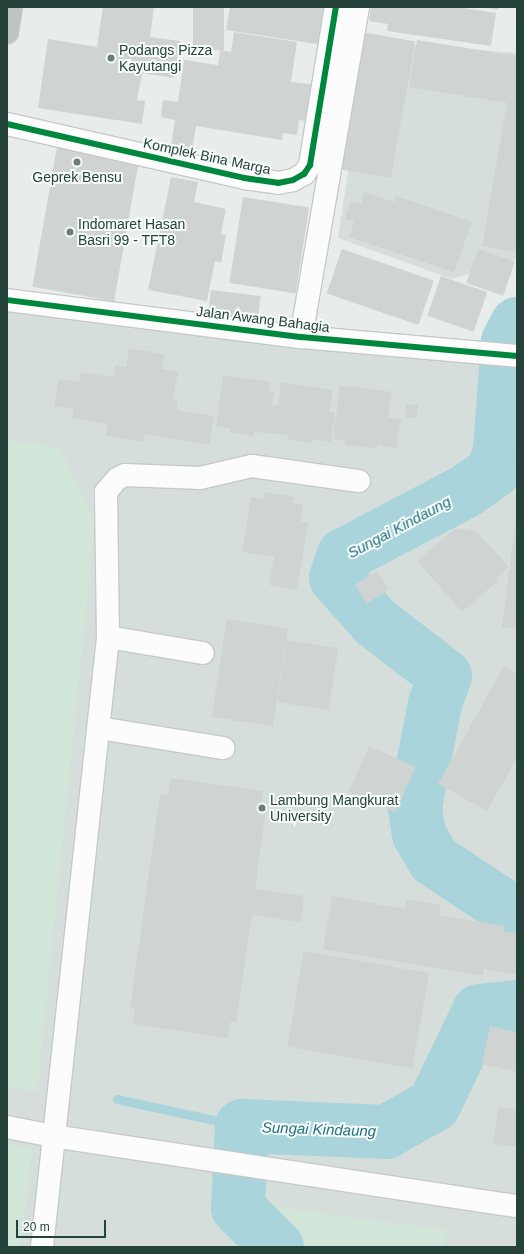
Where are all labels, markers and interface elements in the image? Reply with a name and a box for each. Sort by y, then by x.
place label: Podangs Pizza Kayutangi [119,42,212,74]
marker: Podangs Pizza Kayutangi [106,53,116,63]
street label: Komplek Bina Marga [142,134,272,178]
marker: Geprek Bensu [72,157,82,167]
place label: Geprek Bensu [32,169,122,185]
place label: Indomaret Hasan Basri 99 - TFT8 [78,216,185,248]
marker: Indomaret Hasan Basri 99 - TFT8 [65,227,75,237]
street label: Jalan Awang Bahagia [195,302,331,336]
water label: Sungai Kindaung [344,492,454,562]
place label: Lambung Mangkurat University [270,792,398,824]
marker: Lambung Mangkurat University [257,803,267,813]
water label: Sungai Kindaung [262,1118,376,1140]
scale bar [18,1212,108,1238]
text: 20 m [23,1220,50,1234]

